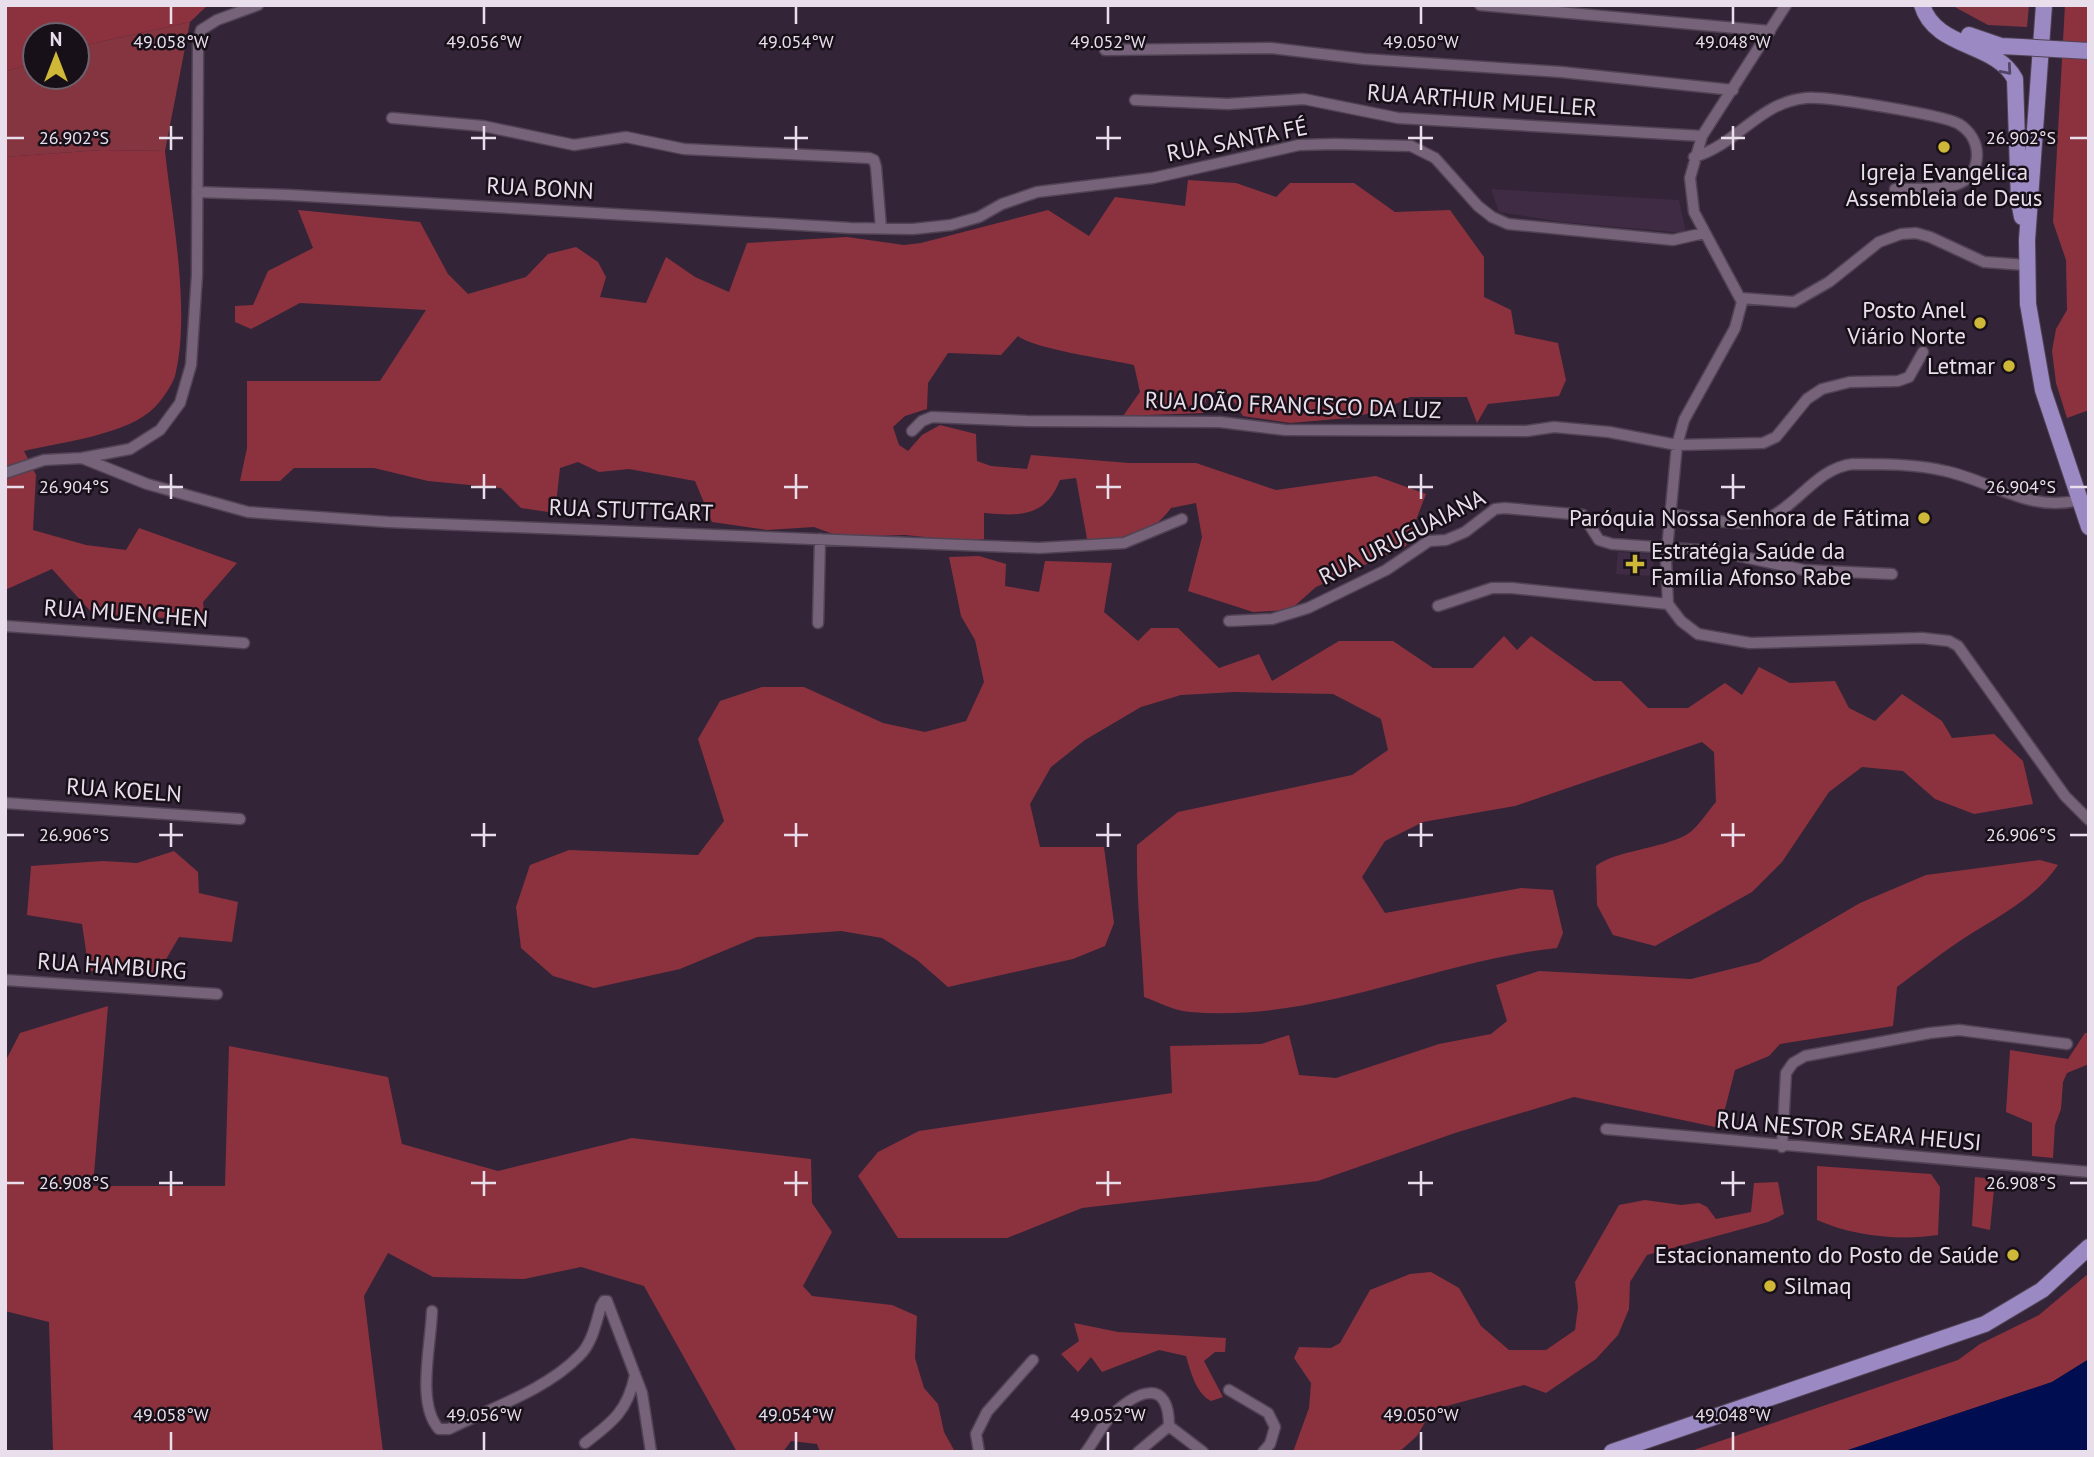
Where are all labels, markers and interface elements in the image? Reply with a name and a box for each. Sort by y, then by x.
north arrow [21,21,91,91]
text: N [50,27,62,51]
text: 49.058°W [133,30,209,53]
text: 49.056°W [446,30,522,53]
text: 49.054°W [758,30,834,53]
text: 49.052°W [1070,30,1146,53]
text: 49.050°W [1383,30,1459,53]
text: 49.048°W [1695,30,1771,53]
one-way arrow [1999,62,2011,75]
street label: RUA ARTHUR MUELLER [1366,77,1598,122]
street label: RUA SANTA FÉ [1164,112,1310,167]
text: 26.902°S [39,126,109,149]
text: 26.902°S [1986,126,2056,149]
marker: Igreja Evangélica Assembleia de Deus [1936,139,1952,155]
place label: Igreja Evangélica Assembleia de Deus [1846,157,2042,212]
street label: RUA BONN [486,170,594,205]
place label: Posto Anel Viário Norte [1846,295,1966,350]
marker: Posto Anel Viário Norte [1972,315,1988,331]
place label: Letmar [1927,351,1995,380]
marker: Letmar [2001,358,2017,374]
street label: RUA JOÃO FRANCISCO DA LUZ [1144,385,1442,424]
text: 26.904°S [39,475,109,498]
text: 26.904°S [1986,475,2056,498]
street label: RUA URUGUAIANA [1314,482,1490,591]
street label: RUA STUTTGART [548,492,714,527]
place label: Paróquia Nossa Senhora de Fátima [1569,503,1910,532]
marker: Paróquia Nossa Senhora de Fátima [1916,510,1932,526]
place label: Estratégia Saúde da Família Afonso Rabe [1651,536,1851,591]
marker: Estratégia Saúde da Família Afonso Rabe [1625,554,1645,574]
street label: RUA MUENCHEN [43,592,209,633]
street label: RUA KOELN [65,771,183,808]
text: 26.906°S [39,823,109,846]
text: 26.906°S [1986,823,2056,846]
street label: RUA HAMBURG [36,946,188,985]
street label: RUA NESTOR SEARA HEUSI [1715,1104,1983,1157]
text: 26.908°S [39,1171,109,1194]
text: 26.908°S [1986,1171,2056,1194]
place label: Estacionamento do Posto de Saúde [1655,1240,1999,1269]
marker: Estacionamento do Posto de Saúde [2005,1247,2021,1263]
place label: Silmaq [1784,1271,1852,1300]
marker: Silmaq [1762,1278,1778,1294]
text: 49.058°W [133,1403,209,1426]
text: 49.056°W [446,1403,522,1426]
text: 49.054°W [758,1403,834,1426]
text: 49.052°W [1070,1403,1146,1426]
text: 49.050°W [1383,1403,1459,1426]
text: 49.048°W [1695,1403,1771,1426]

